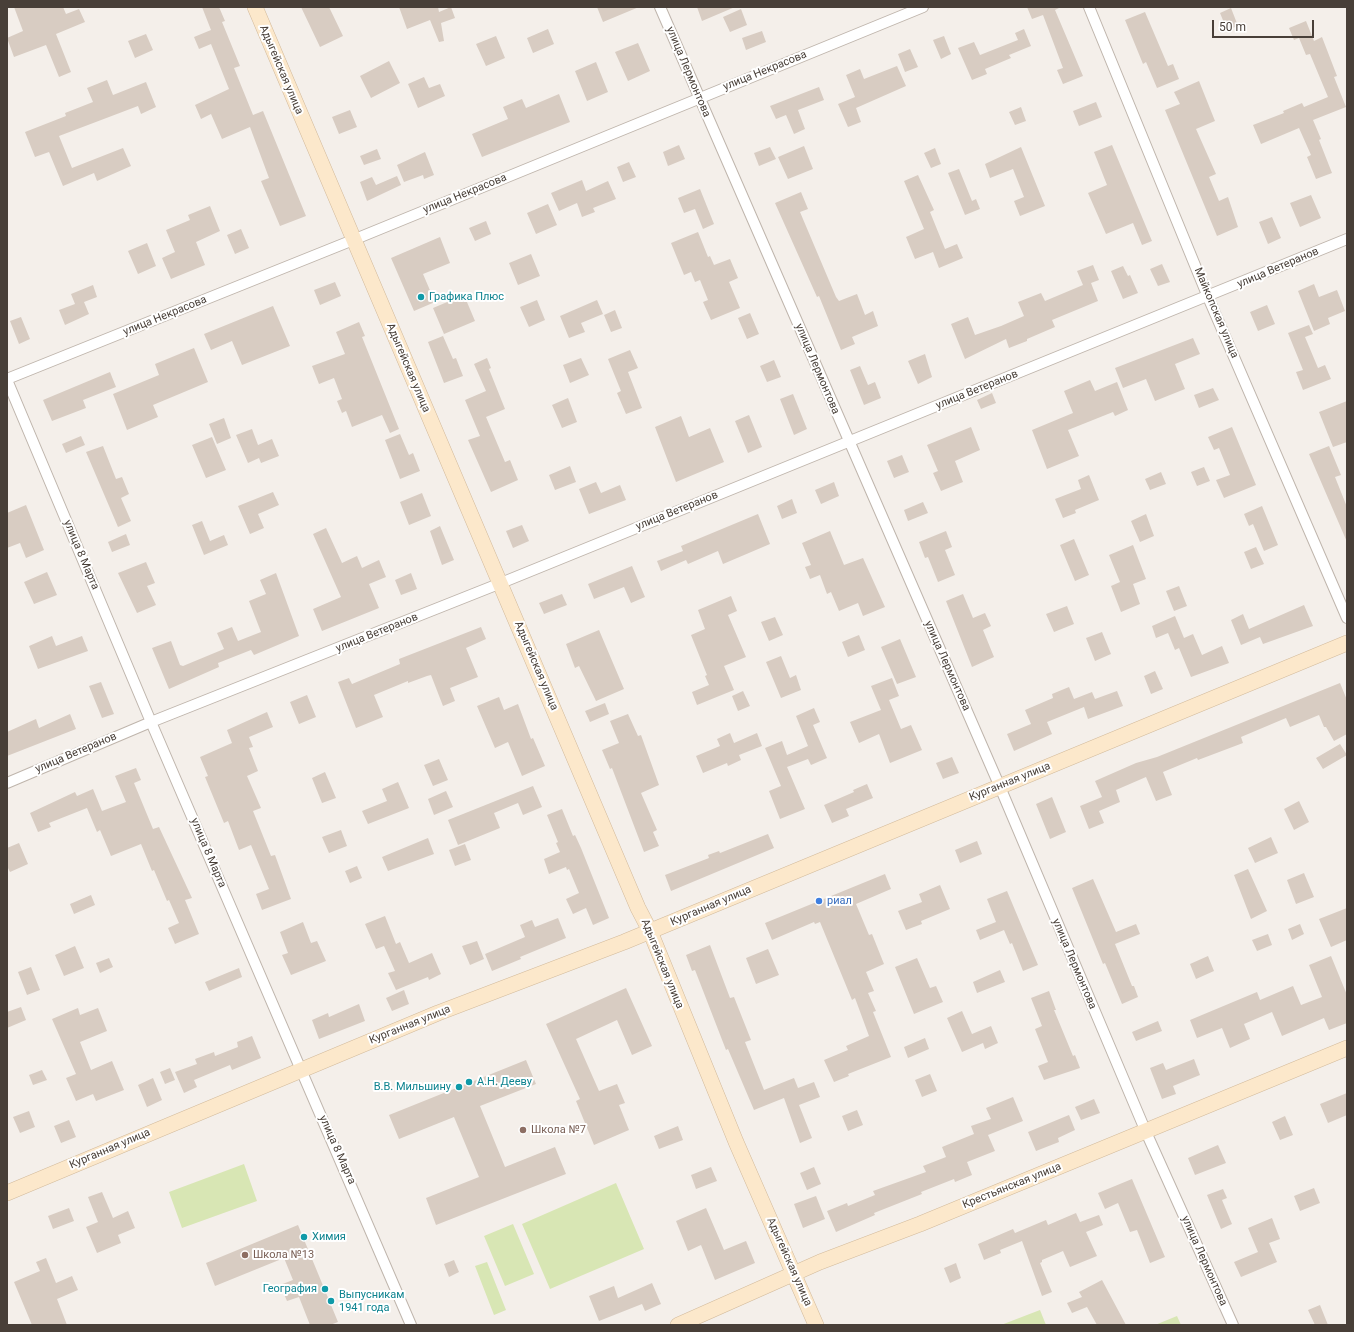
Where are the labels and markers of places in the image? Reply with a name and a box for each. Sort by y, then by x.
place label: Графика Плюс [429,290,504,304]
marker: Графика Плюс [416,292,426,302]
place label: риал [827,894,852,908]
marker: риал [814,896,824,906]
place label: А.Н. Дееву [477,1075,532,1089]
marker: А.Н. Дееву [464,1077,474,1087]
place label: В.В. Мильшину [374,1080,451,1094]
marker: В.В. Мильшину [454,1082,464,1092]
place label: Школа №7 [531,1123,586,1137]
marker: Школа №7 [518,1125,528,1135]
place label: Химия [312,1230,346,1244]
marker: Химия [299,1232,309,1242]
place label: Школа №13 [253,1248,314,1262]
marker: Школа №13 [240,1250,250,1260]
place label: География [263,1282,317,1296]
marker: География [320,1284,330,1294]
place label: Выпусникам 1941 года [339,1288,404,1314]
marker: Выпусникам 1941 года [326,1296,336,1306]

